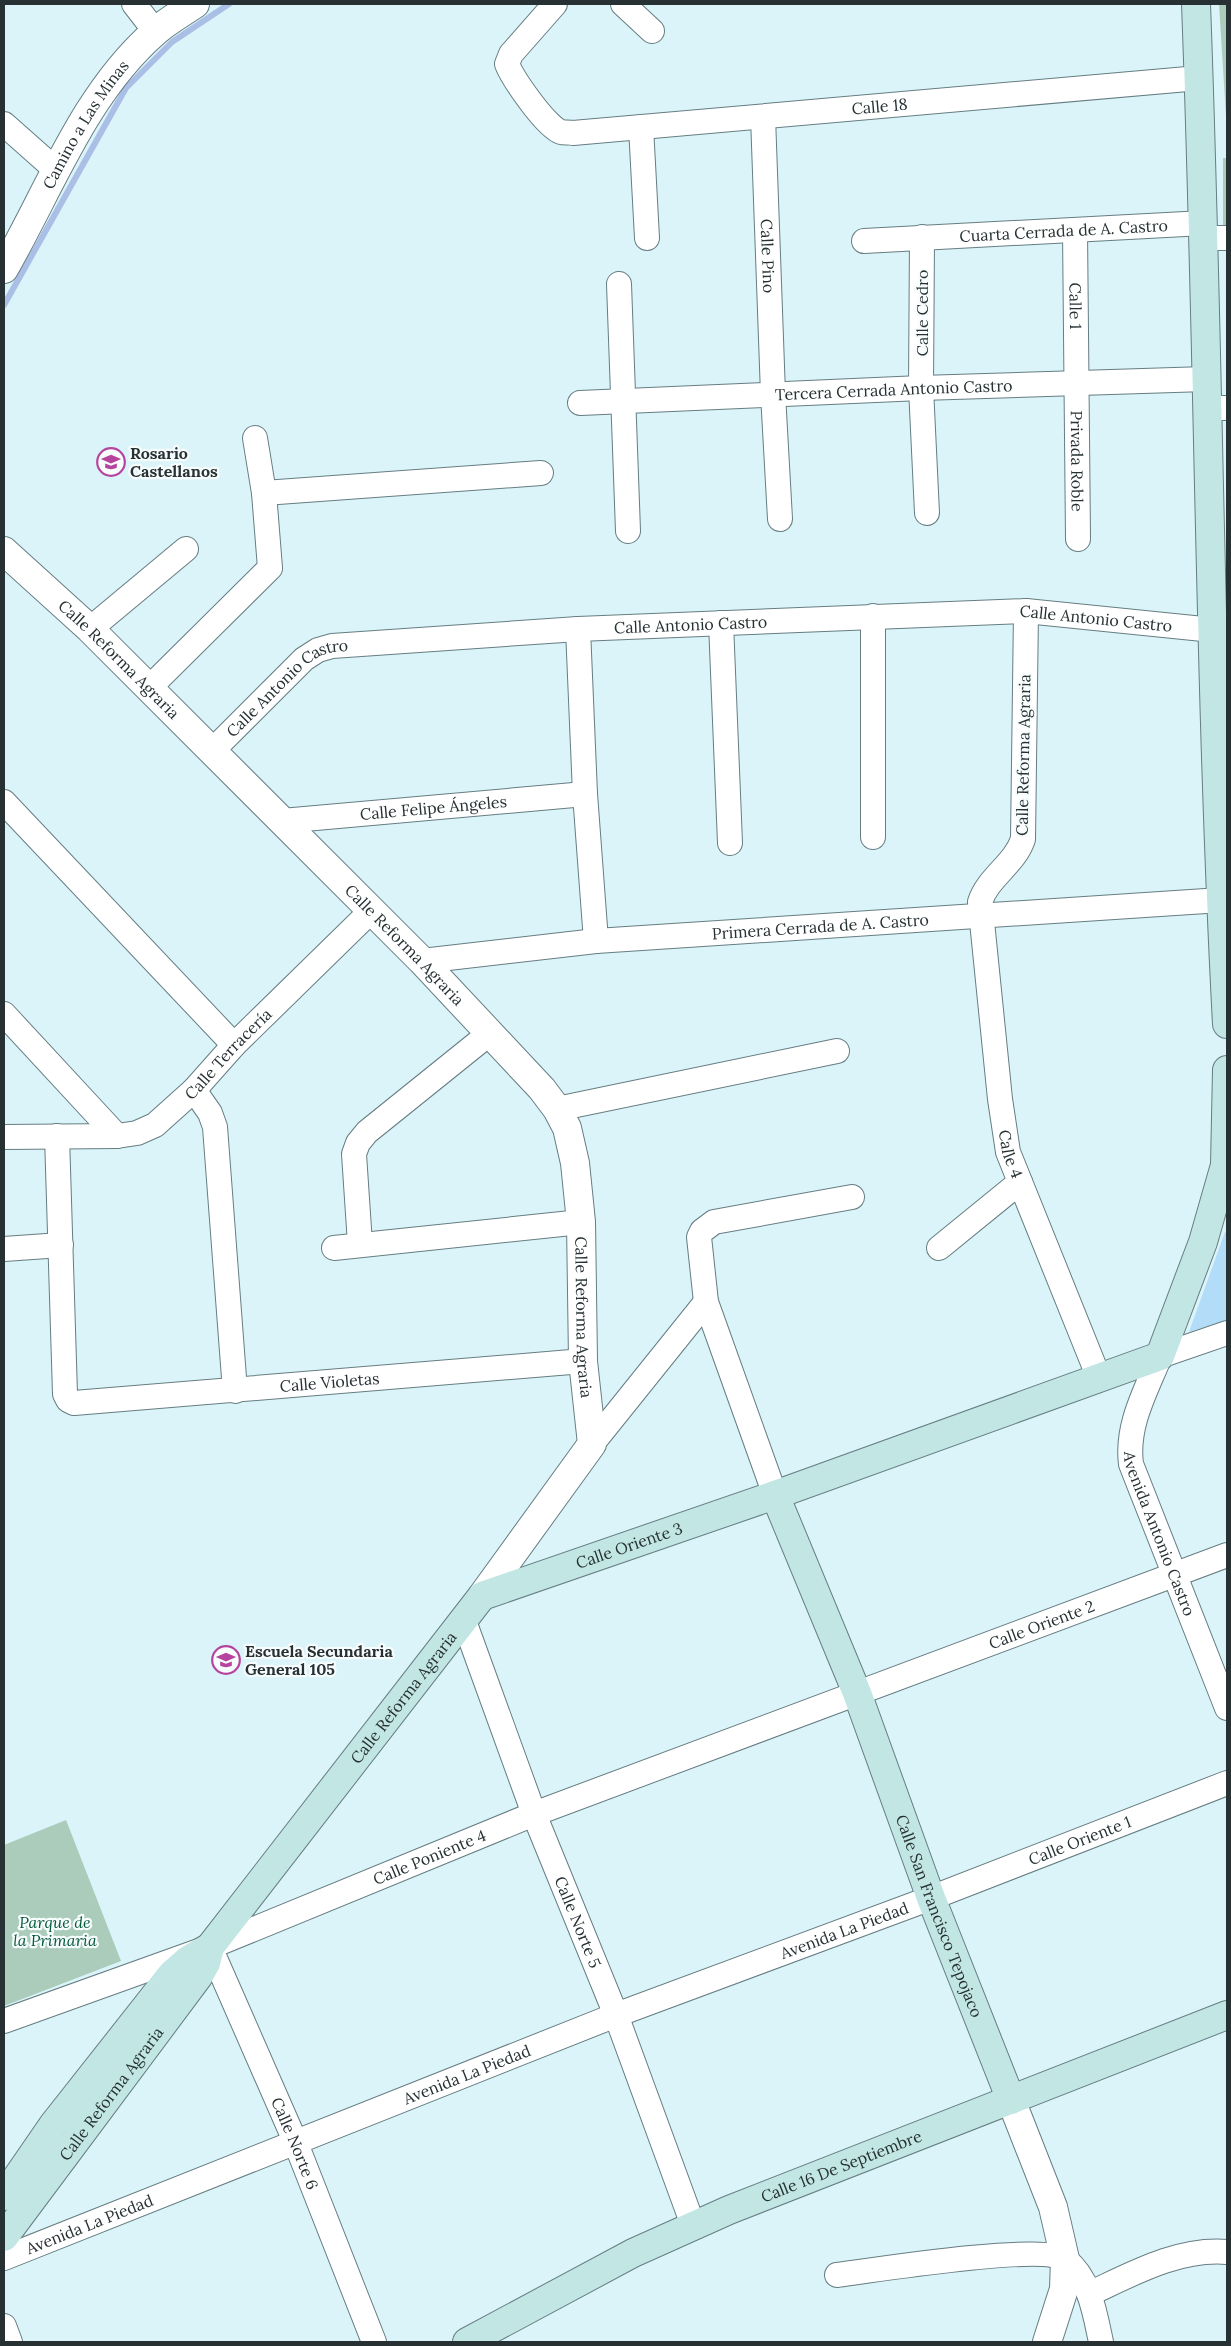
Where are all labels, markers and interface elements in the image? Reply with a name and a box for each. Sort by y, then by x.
street label: Camino a Las Minas [38,56,133,192]
street label: Calle 18 [851,94,908,118]
street label: Cuarta Cerrada de A. Castro [959,215,1168,246]
street label: Calle Pino [757,218,779,293]
street label: Calle Cedro [912,270,932,356]
street label: Calle 1 [1066,282,1086,330]
street label: Tercera Cerrada Antonio Castro [775,375,1013,404]
street label: Privada Roble [1067,410,1088,512]
place label: Rosario Castellanos [130,443,218,481]
school or university icon: Rosario Castellanos [96,447,126,477]
street label: Calle Reforma Agraria [54,595,184,723]
street label: Calle Antonio Castro [1019,601,1173,636]
street label: Calle Antonio Castro [614,611,768,638]
street label: Calle Antonio Castro [222,635,349,741]
street label: Calle Reforma Agraria [1012,674,1034,836]
street label: Calle Felipe Ángeles [359,791,508,824]
street label: Calle Reforma Agraria [341,880,468,1010]
street label: Primera Cerrada de A. Castro [711,909,929,943]
street label: Calle Terracería [180,1004,276,1104]
street label: Calle 4 [995,1128,1028,1181]
street label: Calle Reforma Agraria [571,1236,597,1399]
street label: Calle Violetas [279,1368,380,1396]
street label: Avenida Antonio Castro [1120,1450,1200,1619]
street label: Calle Oriente 3 [573,1518,685,1573]
street label: Calle Oriente 2 [986,1595,1097,1653]
street label: Calle Reforma Agraria [346,1627,461,1768]
place label: Escuela Secundaria General 105 [245,1641,393,1679]
school or university icon: Escuela Secundaria General 105 [211,1645,241,1675]
street label: Calle Oriente 1 [1026,1811,1134,1869]
street label: Calle San Francisco Tepojaco [892,1812,987,2020]
street label: Calle Poniente 4 [370,1825,489,1889]
street label: Calle Norte 5 [550,1873,606,1971]
street label: Avenida La Piedad [777,1897,911,1963]
park label: Parque de la Primaria [13,1912,97,1950]
street label: Calle Reforma Agraria [55,2023,167,2164]
street label: Avenida La Piedad [399,2040,534,2109]
street label: Calle Norte 6 [267,2094,323,2192]
street label: Calle 16 De Septiembre [758,2125,925,2207]
street label: Avenida La Piedad [22,2190,156,2259]

